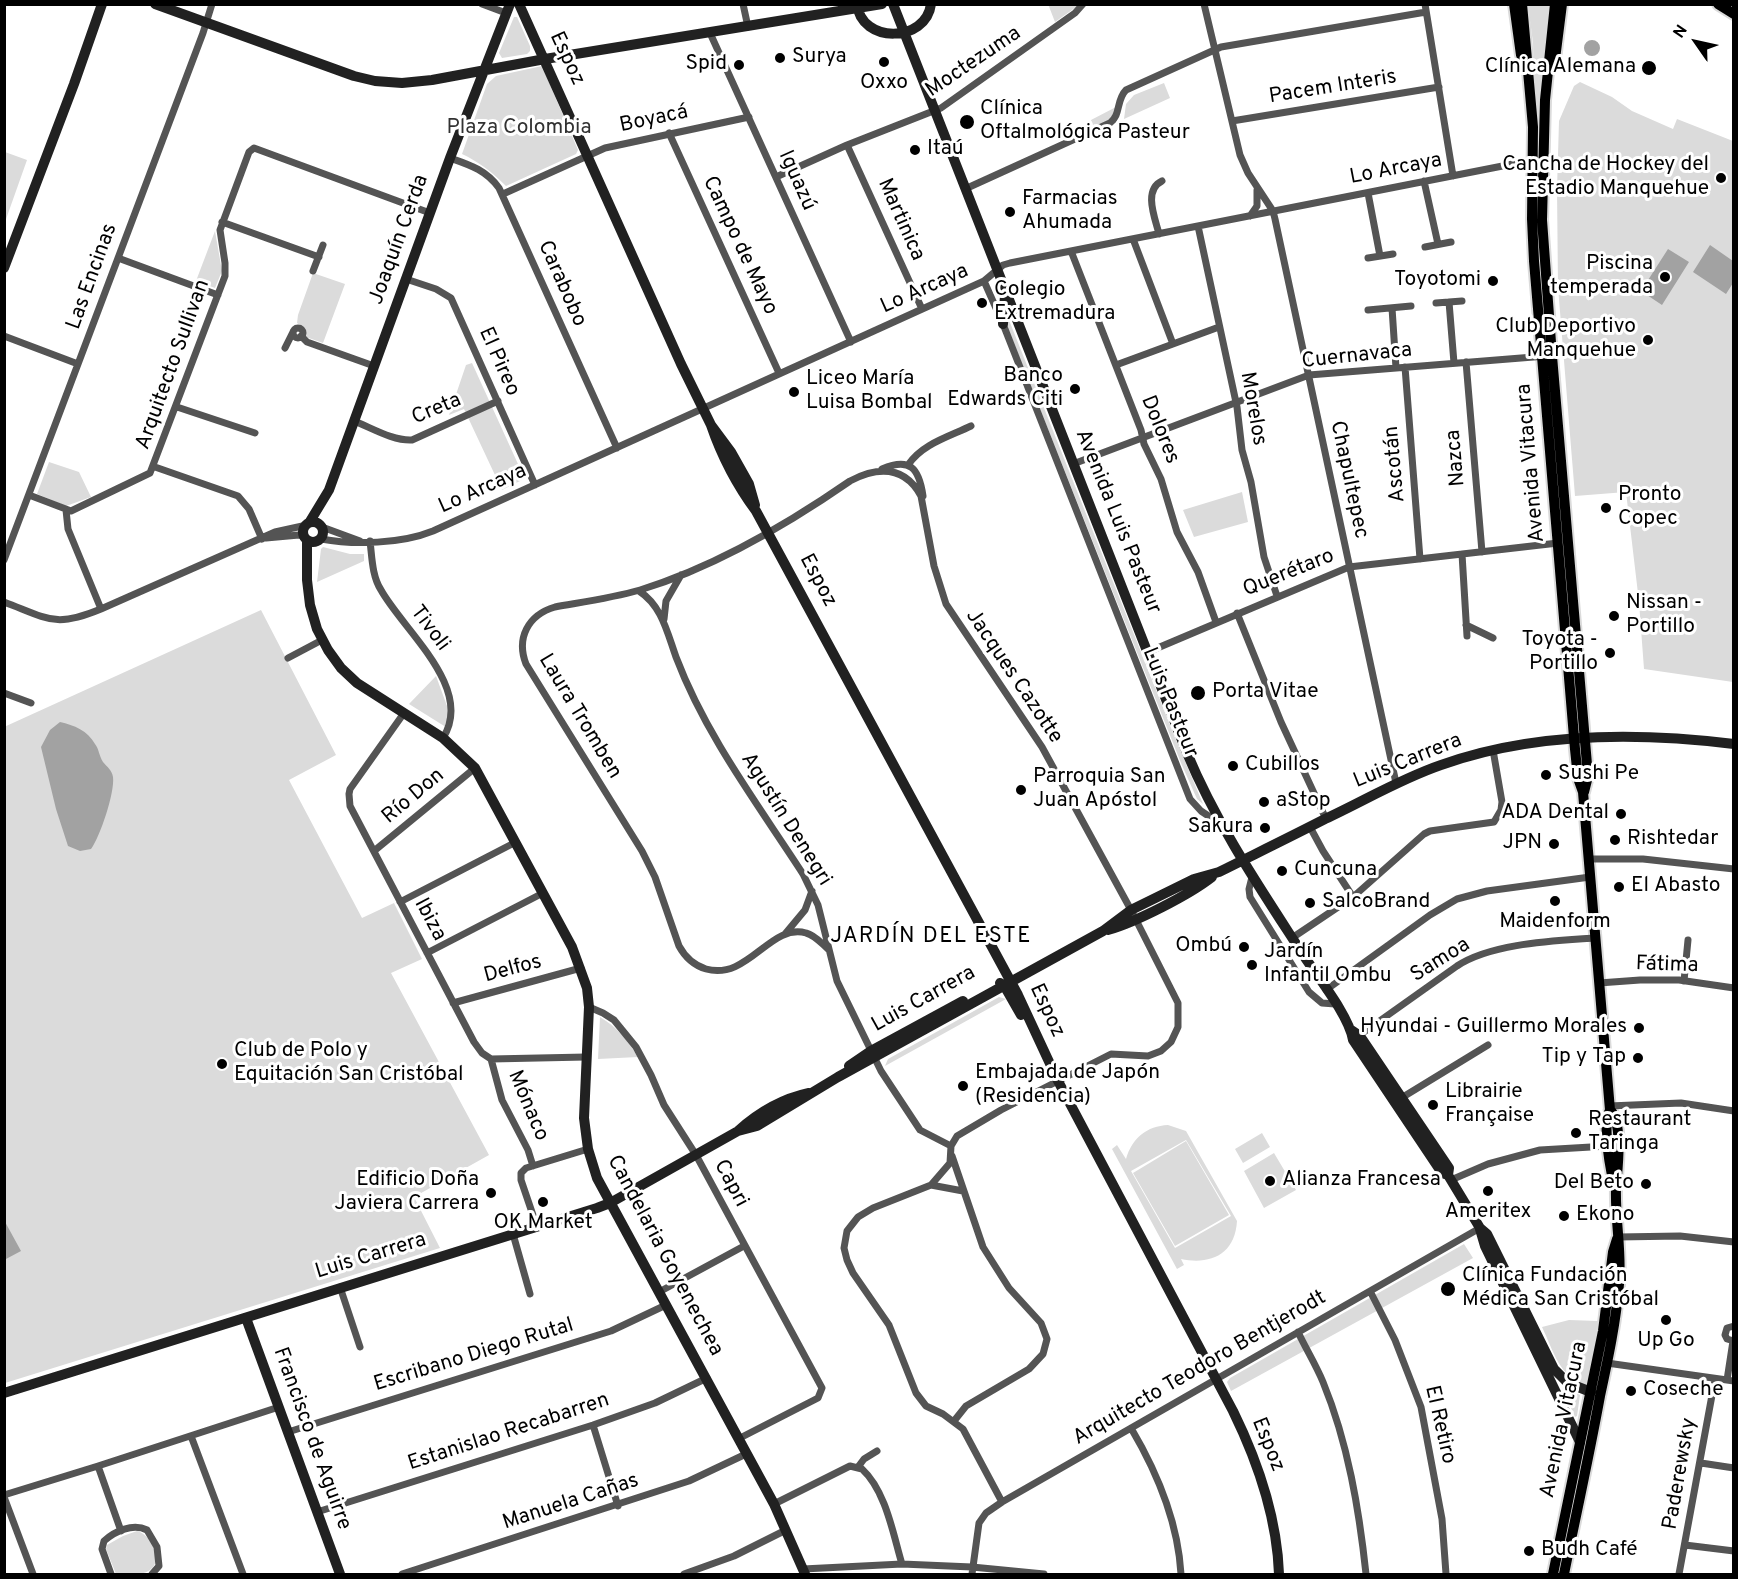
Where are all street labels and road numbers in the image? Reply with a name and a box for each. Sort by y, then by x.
street label: Moctezuma [922,22,1026,104]
street label: Espoz [543,28,589,90]
street label: Pacem Interis [1267,65,1399,111]
street label: Boyacá [618,100,690,140]
street label: Iguazú [772,147,820,215]
street label: Lo Arcaya [1348,149,1444,191]
street label: Joaquín Cerda [365,172,435,308]
street label: Campo de Mayo [696,173,782,319]
street label: Martinica [871,175,929,265]
street label: Las Encinas [62,221,124,333]
street label: Carabobo [531,237,591,331]
street label: Lo Arcaya [877,260,973,320]
street label: Arquitecto Sullivan [132,277,216,453]
street label: El Pireo [472,324,524,400]
street label: Cuernavaca [1301,339,1413,375]
street label: Morelos [1233,370,1271,448]
street label: Avenida Vitacura [1512,382,1552,544]
street label: Creta [409,388,465,432]
street label: Dolores [1134,392,1184,468]
street label: Chapultepec [1323,419,1373,541]
street label: Ascotán [1380,425,1412,503]
street label: Avenida Luis Pasteur [1068,426,1166,618]
street label: Nazca [1442,429,1472,487]
street label: Lo Arcaya [435,460,531,520]
street label: Querétaro [1240,544,1338,604]
street label: Espoz [793,550,841,612]
street label: Tivoli [404,601,454,657]
street label: Jacques Cazotte [959,605,1067,749]
street label: Luis Pasteur [1136,644,1202,762]
street label: Laura Tromben [532,650,626,784]
street label: Luis Carrera [1350,729,1466,795]
street label: Agustín Denegri [734,749,836,891]
street label: Río Don [378,764,450,830]
street label: Ibiza [407,894,451,946]
street label: Samoa [1407,933,1475,989]
street label: Delfos [481,950,545,990]
street label: Fátima [1635,952,1699,980]
street label: Luis Carrera [868,961,980,1039]
street label: Espoz [1023,980,1069,1042]
street label: Mónaco [501,1067,553,1145]
street label: Candelaria Goyenechea [600,1151,728,1361]
street label: Capri [707,1156,753,1212]
street label: Luis Carrera [313,1228,429,1286]
street label: Arquitecto Teodoro Bentjerodt [1069,1286,1331,1452]
street label: Escribano Diego Rutal [371,1314,577,1398]
street label: Avenida Vitacura [1536,1339,1594,1501]
street label: Francisco de Aguirre [266,1344,356,1534]
street label: El Retiro [1418,1383,1460,1467]
street label: Estanislao Recabarren [405,1389,613,1477]
street label: Espoz [1245,1414,1289,1476]
street label: Paderewsky [1659,1416,1703,1532]
street label: Manuela Cañas [500,1469,642,1537]

